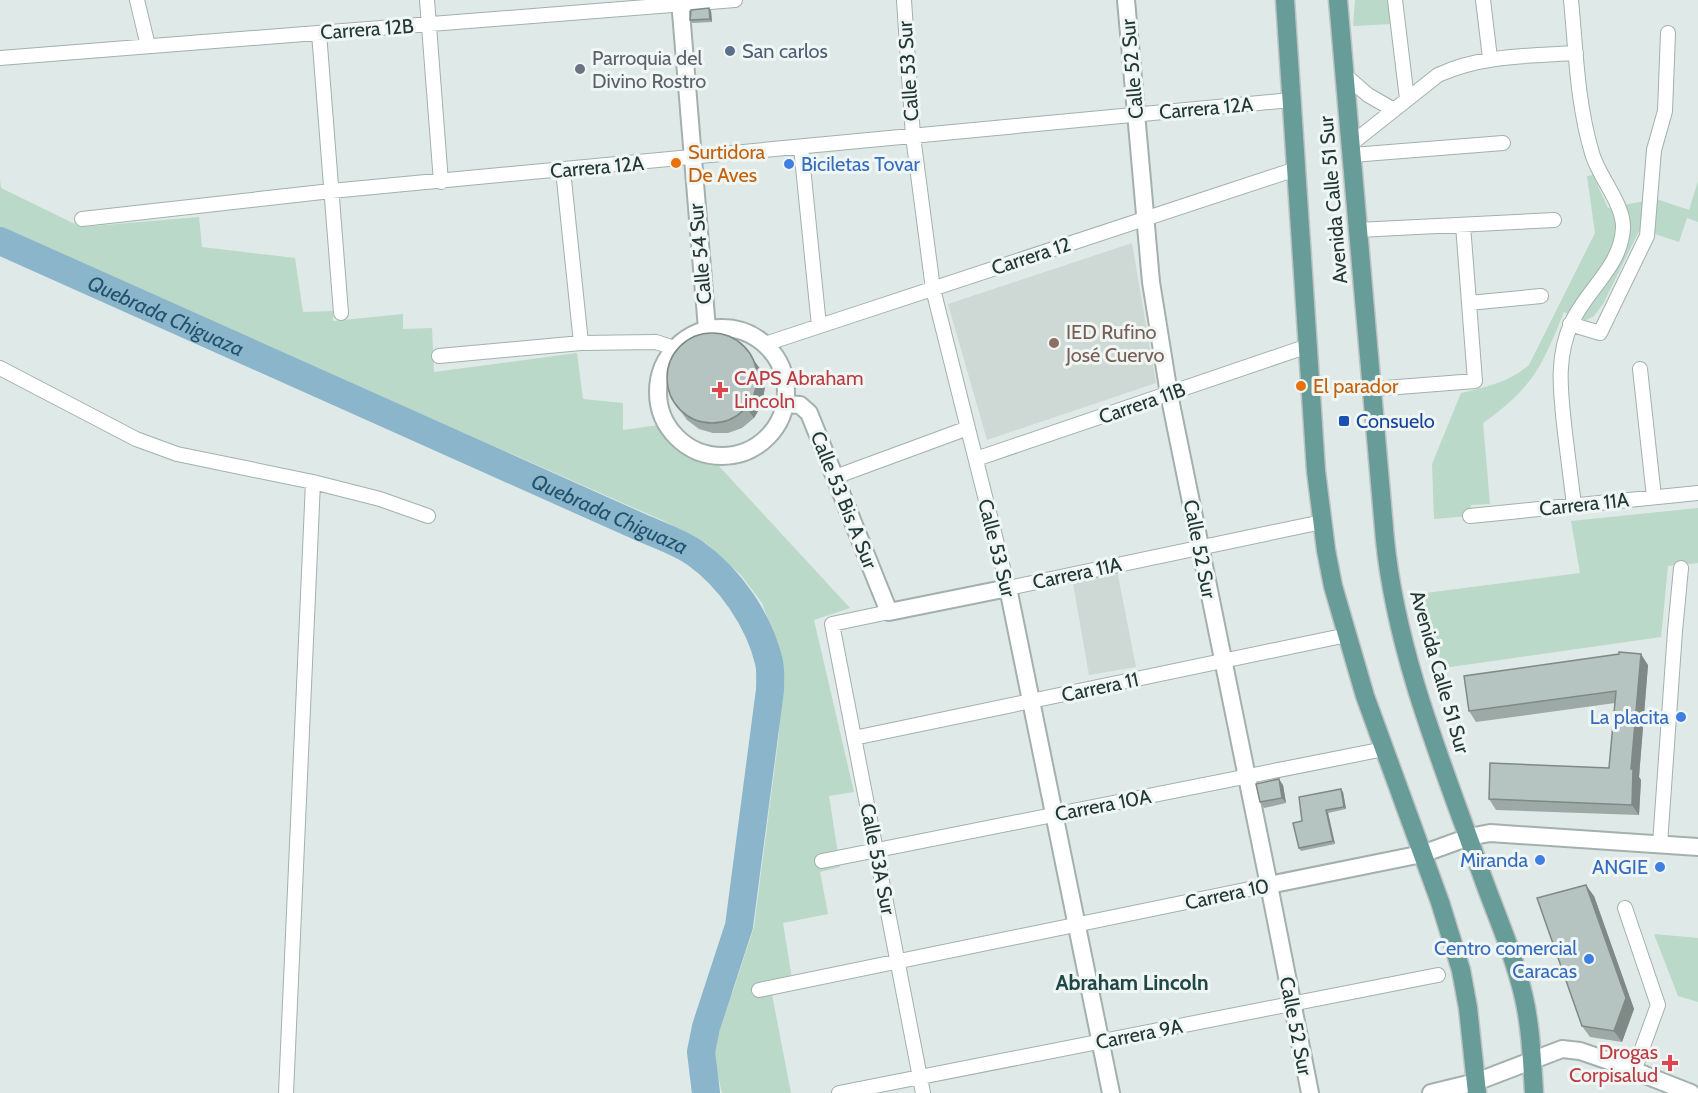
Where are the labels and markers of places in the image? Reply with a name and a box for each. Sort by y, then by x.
place label: San carlos [742,39,828,63]
marker: San carlos [723,44,737,58]
place label: Parroquia del Divino Rostro [592,46,706,93]
marker: Parroquia del Divino Rostro [573,62,587,76]
place label: Surtidora De Aves [688,140,766,187]
place label: Biciletas Tovar [801,152,921,176]
marker: Surtidora De Aves [669,156,683,170]
marker: Biciletas Tovar [782,157,796,171]
place label: IED Rufino José Cuervo [1065,320,1165,367]
marker: IED Rufino José Cuervo [1047,336,1061,350]
place label: CAPS Abraham Lincoln [734,366,863,413]
place label: El parador [1313,374,1399,398]
marker: El parador [1294,379,1308,393]
marker: CAPS Abraham Lincoln [711,381,729,399]
place label: Consuelo [1356,409,1435,433]
marker: Consuelo [1337,414,1351,428]
place label: La placita [1590,705,1669,729]
marker: La placita [1674,710,1688,724]
place label: Miranda [1460,848,1528,872]
marker: Miranda [1533,853,1547,867]
place label: ANGIE [1592,855,1648,879]
marker: ANGIE [1653,860,1667,874]
place label: Centro comercial Caracas [1434,936,1577,983]
marker: Centro comercial Caracas [1582,952,1596,966]
place label: Drogas Corpisalud [1569,1040,1658,1087]
marker: Drogas Corpisalud [1663,1056,1677,1070]

